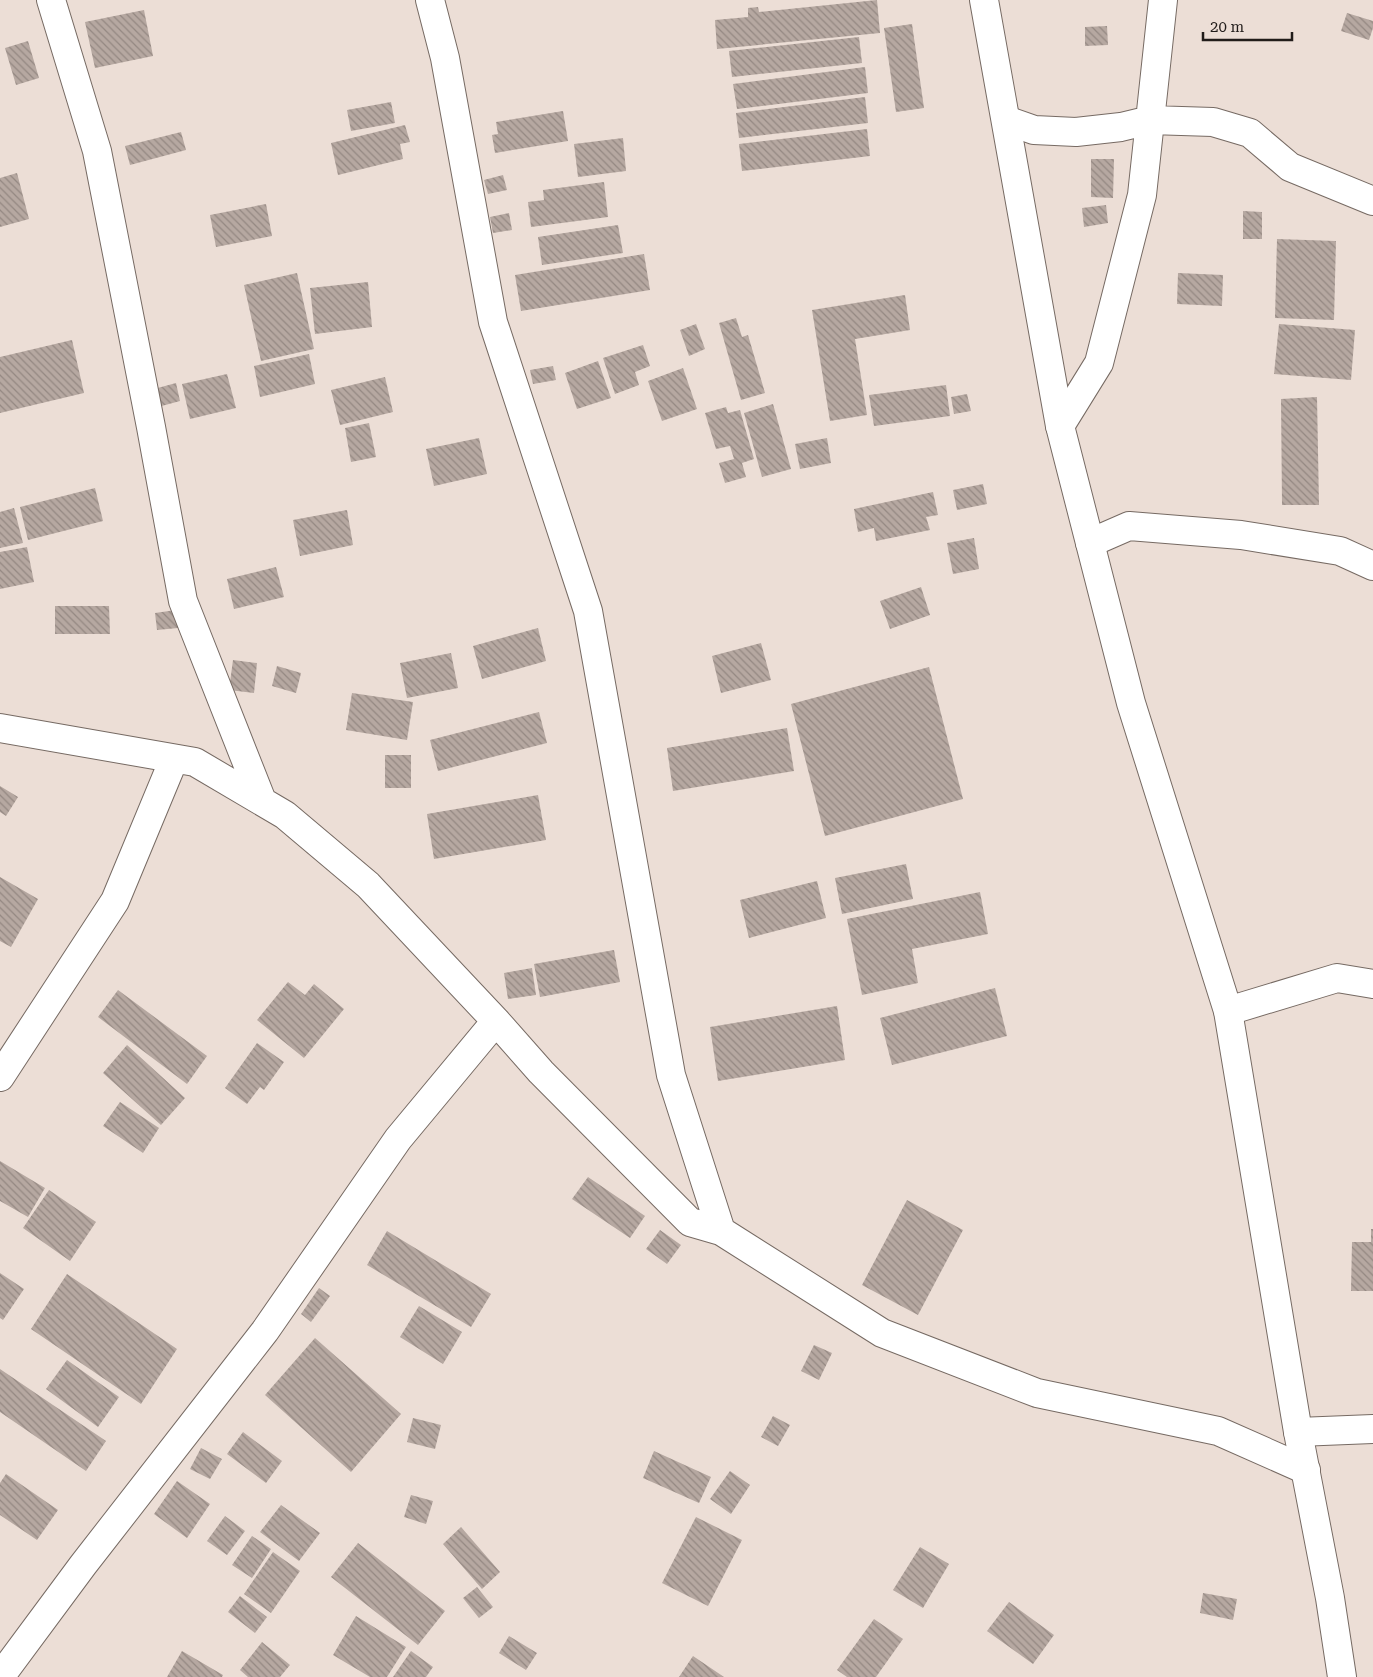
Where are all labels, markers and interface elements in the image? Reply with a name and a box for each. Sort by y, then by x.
scale bar [1203,10,1292,42]
text: 20 m [1210,18,1245,36]

